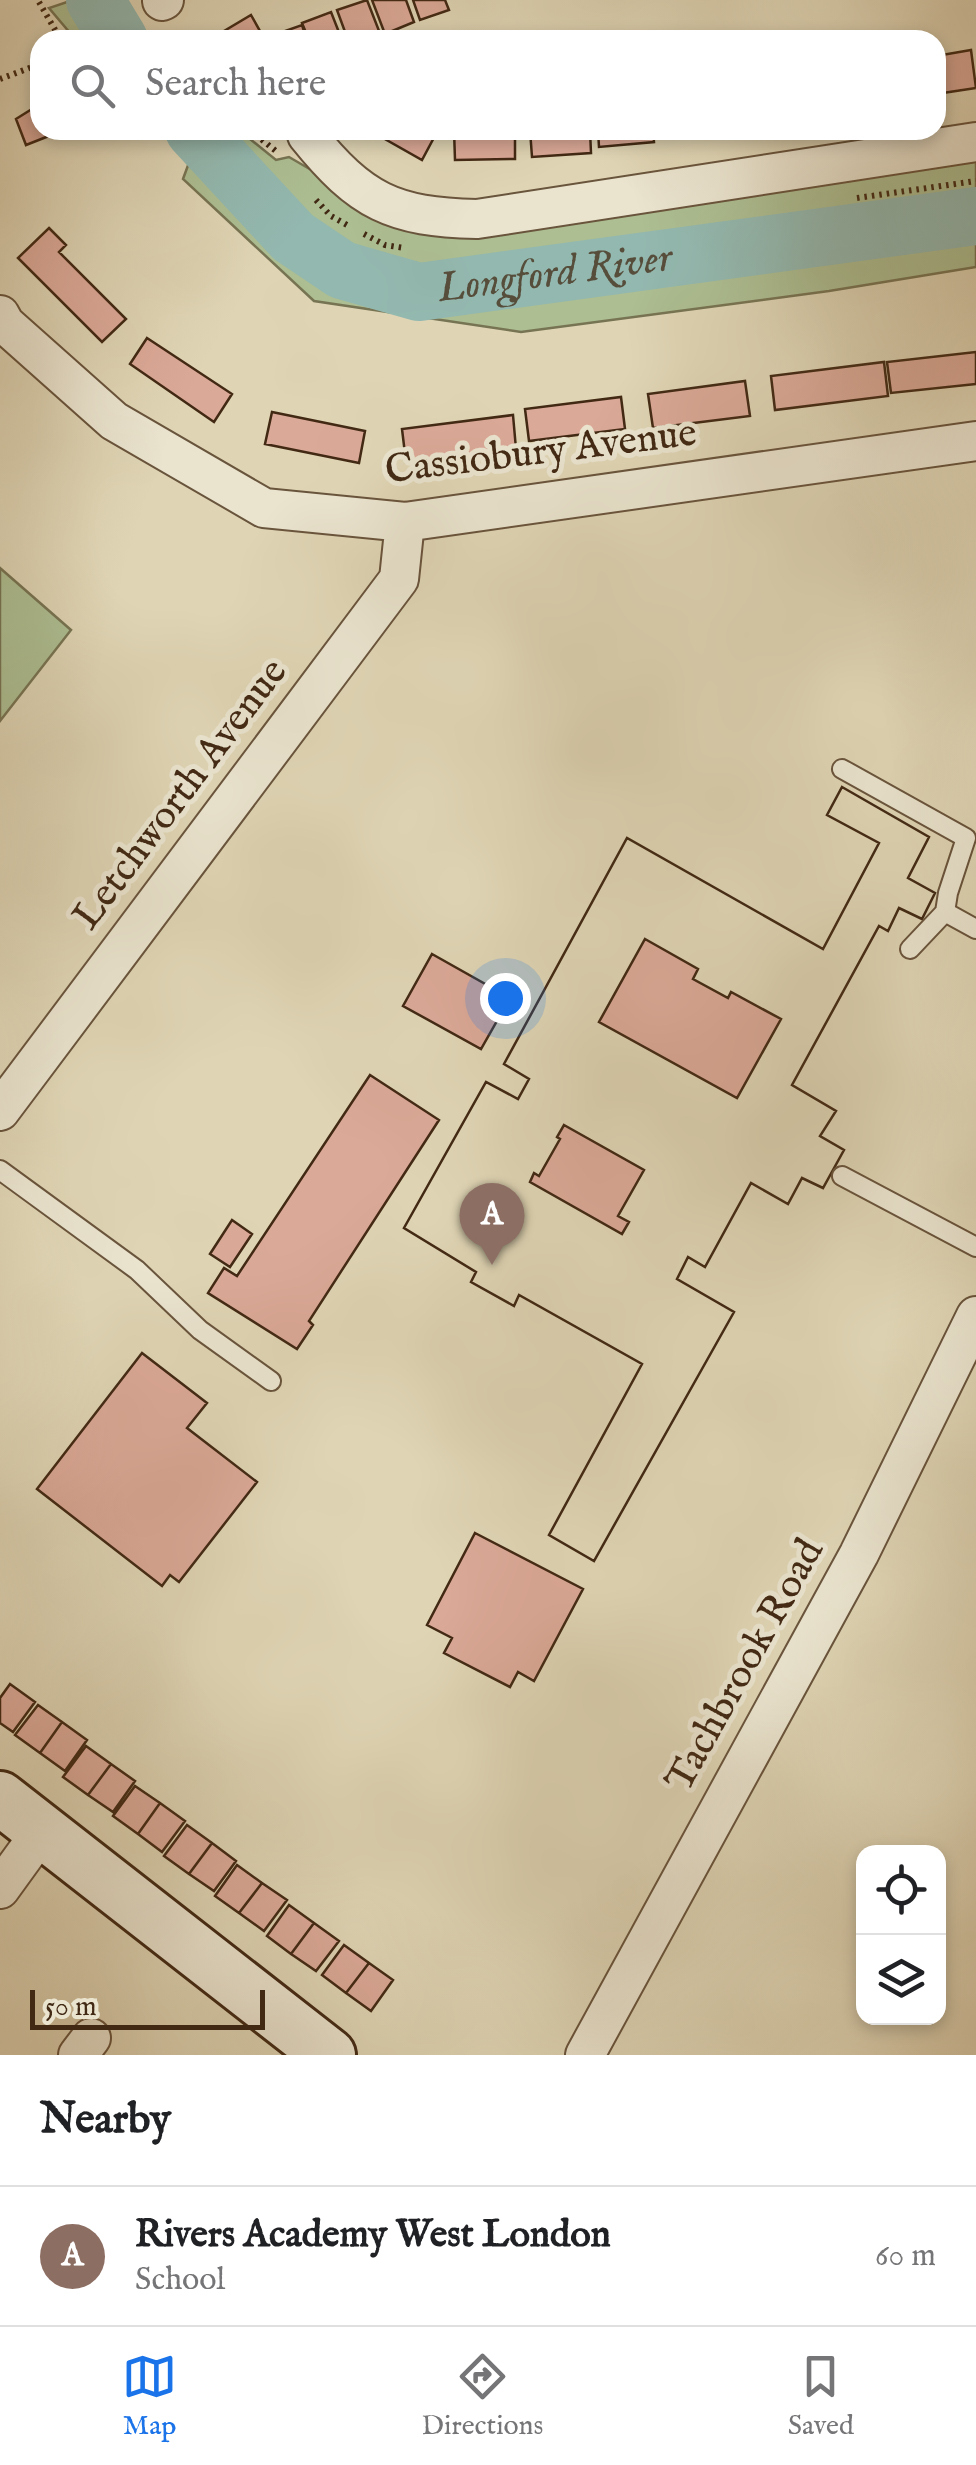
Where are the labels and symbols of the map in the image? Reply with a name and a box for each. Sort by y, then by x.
water label: Longford River [433,231,677,316]
street label: Cassiobury Avenue [382,409,700,497]
street label: Letchworth Avenue [62,649,300,941]
your location [480,973,531,1024]
pin: A [460,1182,524,1265]
street label: Tachbrook Road [656,1530,837,1801]
scale bar [30,1985,265,2030]

